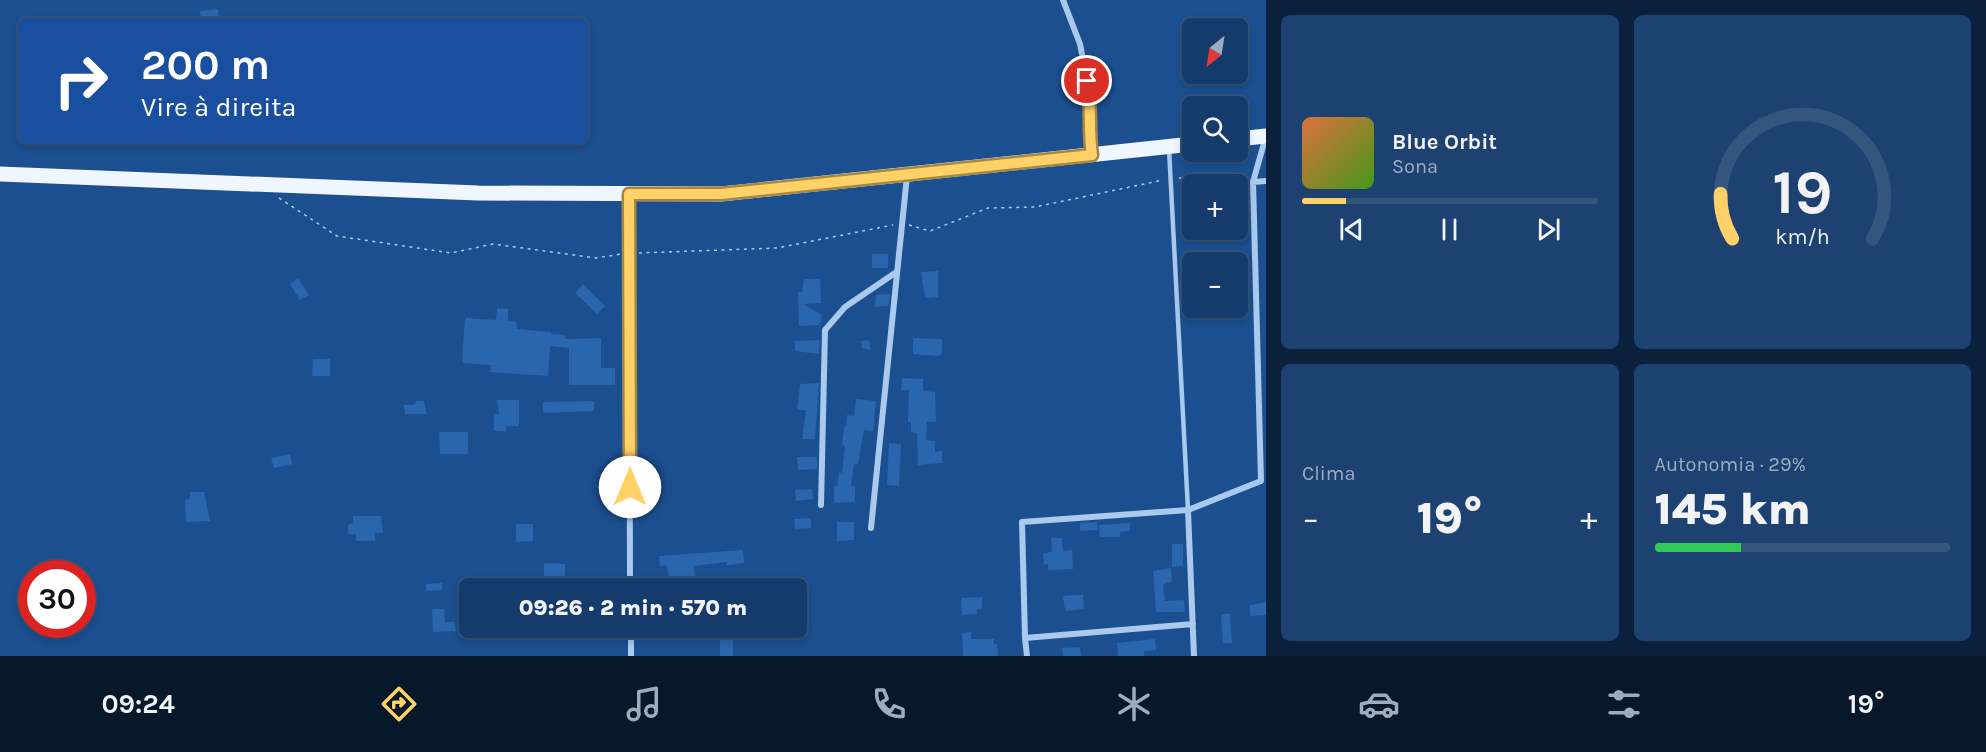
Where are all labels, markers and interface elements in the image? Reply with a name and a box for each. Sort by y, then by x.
north arrow [1182,18,1248,84]
map controls [1182,18,1248,318]
text: 200 m [141,40,270,90]
icon: right [42,42,120,120]
pin [1061,55,1112,106]
icon: arrive [1070,64,1103,97]
text: Vire à direita [141,91,296,123]
button: search [1182,96,1248,162]
text: Blue Orbit [1392,129,1497,155]
text: Sona [1392,155,1438,178]
text: 19 [1772,156,1832,229]
button: + [1182,174,1248,240]
icon: previous [1335,213,1368,246]
icon: pause [1433,213,1466,246]
icon: next [1532,213,1565,246]
text: km/h [1775,224,1829,249]
button: − [1182,252,1248,318]
text: Autonomia · 29% [1655,453,1806,476]
position arrow [598,455,662,519]
text: Clima [1302,462,1356,485]
text: 145 km [1655,483,1811,535]
text: 19° [1417,492,1483,544]
text: − [1302,499,1319,537]
text: + [1580,499,1597,537]
speed limit sign: 30 [18,560,96,638]
text: 09:26 · 2 min · 570 m [519,595,747,621]
icon: directions [378,683,420,725]
icon: music [623,683,665,725]
icon: phone [868,683,910,725]
icon: climate [1113,683,1155,725]
icon: car [1358,683,1400,725]
icon: filters [1603,683,1645,725]
text: 09:24 [102,688,175,720]
text: 19° [1848,688,1884,720]

